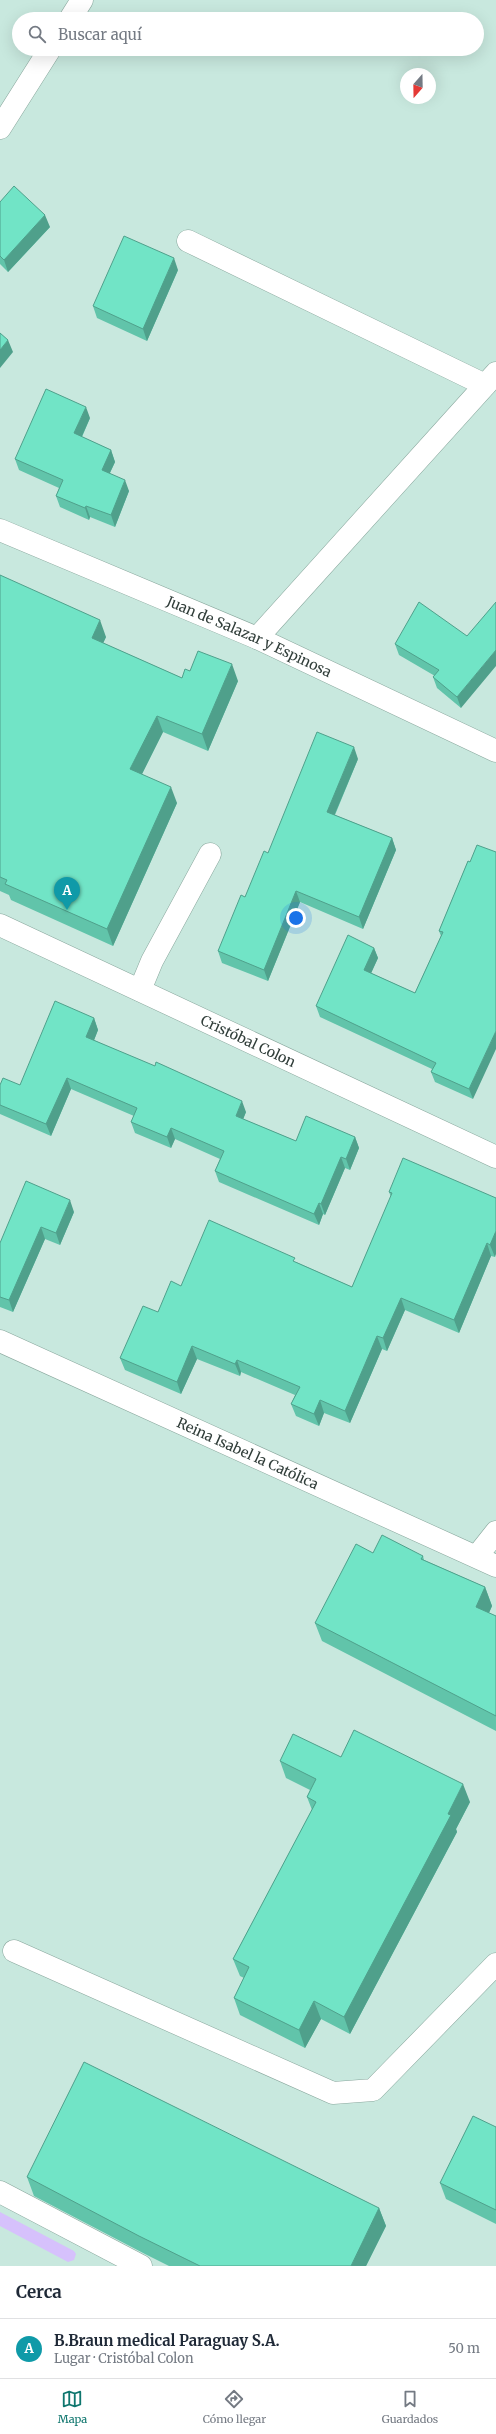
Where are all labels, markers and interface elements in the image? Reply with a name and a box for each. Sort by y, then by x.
search box [12,12,484,56]
icon: search [26,23,48,45]
text: Buscar aquí [58,25,142,44]
north arrow [400,68,436,104]
street label: Juan de Salazar y Espinosa [163,592,335,681]
pin: A [54,877,80,910]
your location [286,908,306,928]
street label: Cristóbal Colon [198,1011,299,1071]
street label: Reina Isabel la Católica [174,1413,322,1493]
text: Cerca [16,2281,62,2303]
text: B.Braun medical Paraguay S.A. [54,2331,280,2350]
text: A [24,2340,34,2357]
text: 50 m [448,2340,480,2357]
text: Lugar · Cristóbal Colon [54,2350,194,2367]
tab: Mapa [58,2388,87,2426]
tab: Cómo llegar [203,2388,266,2426]
tab: Guardados [382,2388,438,2426]

